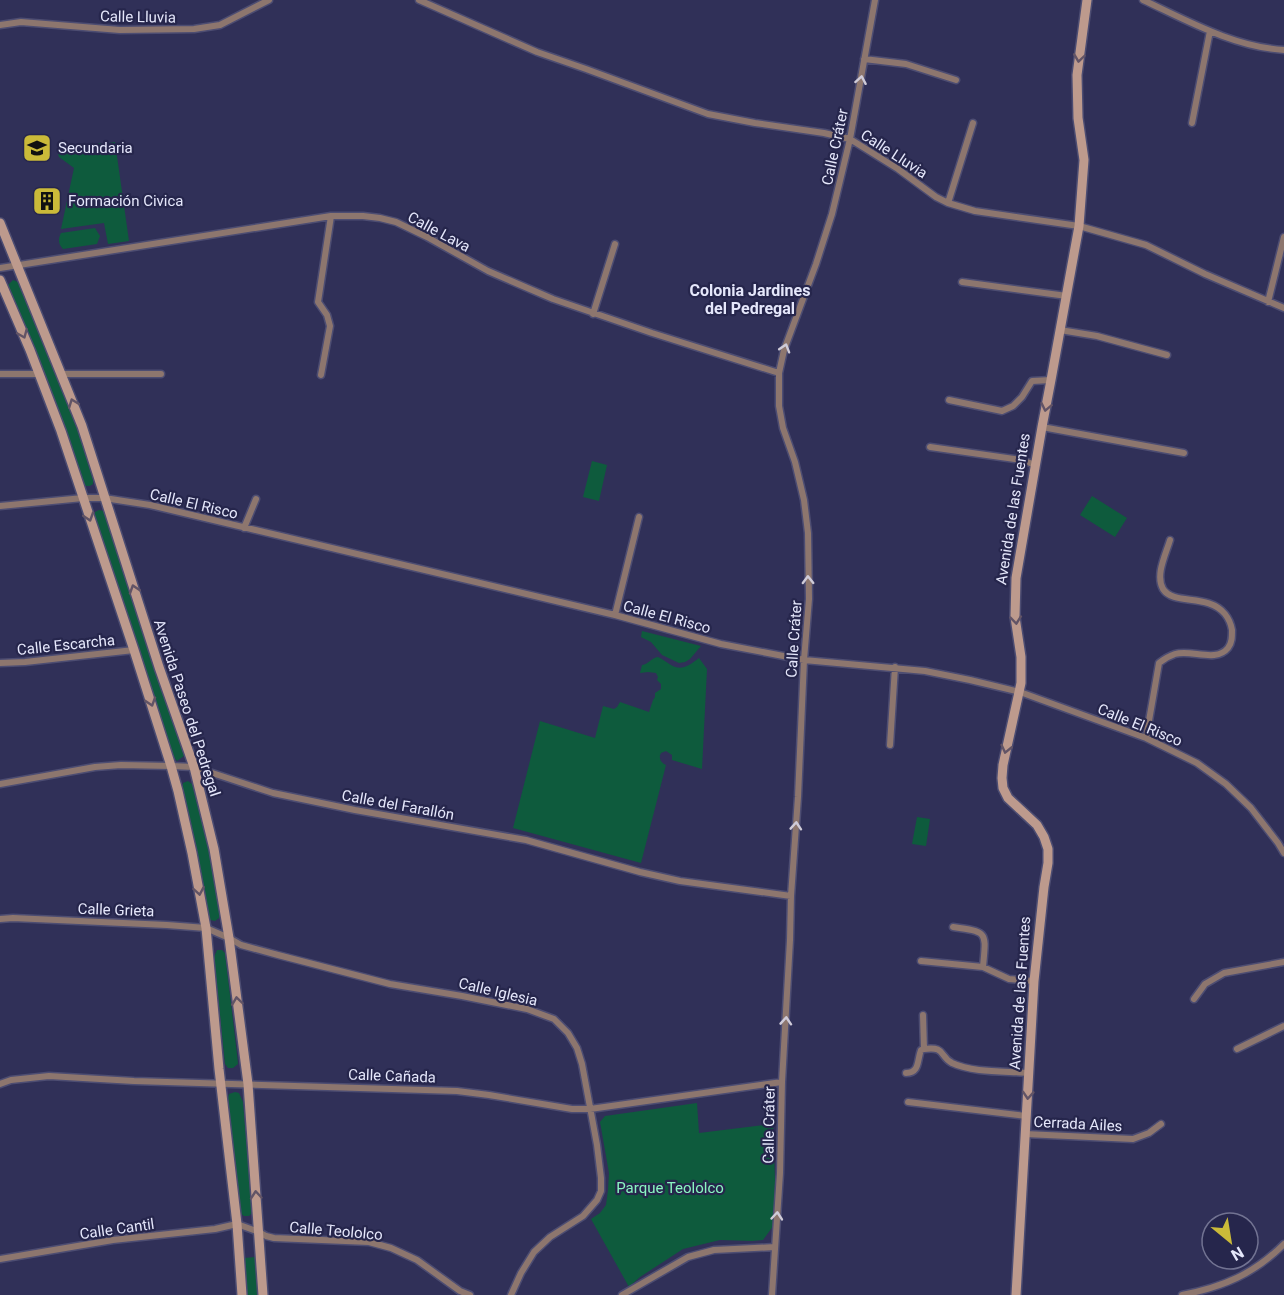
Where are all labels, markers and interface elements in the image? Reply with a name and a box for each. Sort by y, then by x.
street label: Calle Lluvia [100,7,176,27]
one-way arrow [1073,53,1085,63]
one-way arrow [854,75,866,85]
street label: Calle Cráter [818,107,852,187]
street label: Calle Lluvia [857,126,931,182]
school or university icon: Secundaria [21,132,53,164]
place label: Secundaria [58,139,133,157]
building icon: Formación Civica [31,185,63,217]
place label: Formación Civica [68,192,183,210]
street label: Calle Lava [405,208,473,256]
district label: Colonia Jardines del Pedregal [690,281,810,318]
one-way arrow [16,328,28,339]
one-way arrow [778,343,790,354]
one-way arrow [68,399,81,409]
one-way arrow [1040,402,1053,412]
street label: Avenida de las Fuentes [992,432,1034,586]
street label: Calle El Risco [148,485,240,523]
one-way arrow [82,511,95,522]
one-way arrow [802,576,815,585]
one-way arrow [128,584,141,595]
street label: Calle El Risco [621,597,713,637]
street label: Calle Cráter [782,600,806,678]
one-way arrow [1009,616,1022,625]
street label: Avenida Paseo del Pedregal [150,617,224,799]
street label: Calle Escarcha [16,631,116,659]
one-way arrow [143,696,156,707]
street label: Calle El Risco [1095,700,1185,750]
one-way arrow [1001,744,1014,754]
street label: Calle del Farallón [340,786,456,824]
one-way arrow [789,822,802,831]
one-way arrow [192,886,205,896]
street label: Calle Grieta [77,900,155,920]
street label: Avenida de las Fuentes [1006,916,1034,1070]
street label: Calle Iglesia [457,974,539,1010]
one-way arrow [232,996,244,1005]
one-way arrow [779,1016,792,1025]
street label: Calle Cañada [348,1065,436,1087]
street label: Calle Cráter [759,1086,779,1164]
one-way arrow [1021,1090,1034,1099]
street label: Cerrada Ailes [1033,1113,1123,1135]
park label: Parque Teololco [616,1179,724,1197]
one-way arrow [250,1190,263,1199]
one-way arrow [770,1211,783,1220]
north arrow [1200,1211,1260,1271]
street label: Calle Cantil [78,1215,156,1243]
street label: Calle Teololco [289,1218,383,1244]
text: N [1228,1243,1247,1265]

